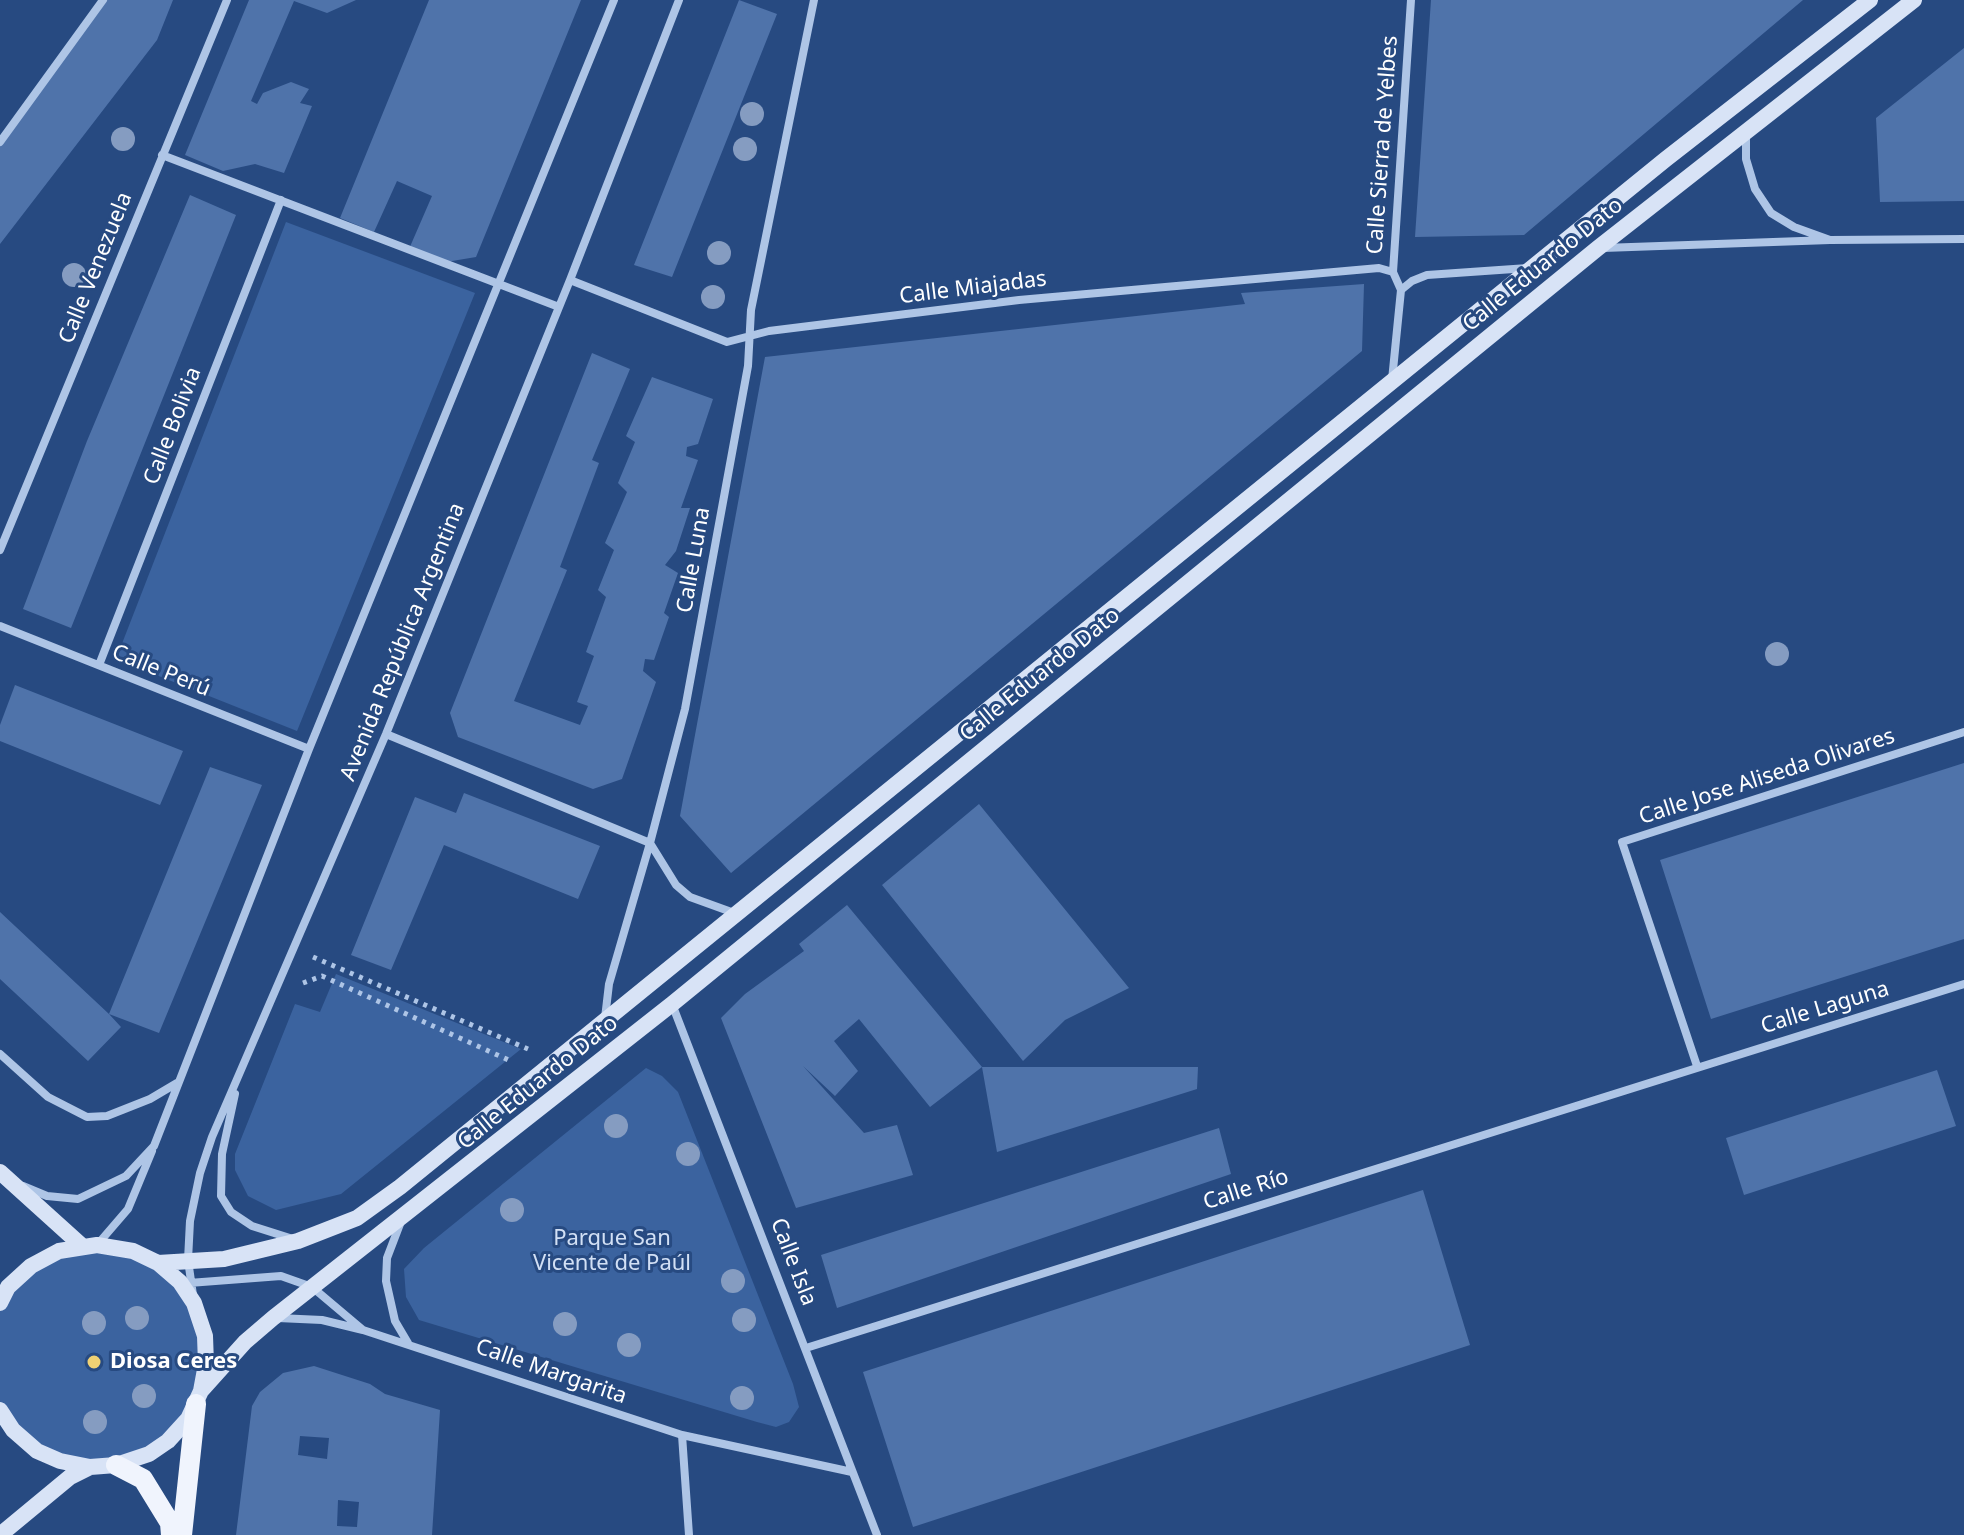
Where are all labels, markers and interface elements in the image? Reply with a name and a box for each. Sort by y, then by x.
street label: Calle Sierra de Yelbes [1362,35,1404,255]
street label: Calle Venezuela [54,188,138,348]
street label: Calle Eduardo Dato [1458,192,1628,338]
street label: Calle Miajadas [898,266,1048,310]
street label: Calle Bolivia [138,363,208,489]
street label: Avenida República Argentina [335,499,471,785]
street label: Calle Luna [672,505,716,615]
street label: Calle Eduardo Dato [955,602,1125,748]
street label: Calle Perú [108,639,214,703]
street label: Calle Jose Aliseda Olivares [1636,723,1898,831]
street label: Calle Laguna [1758,976,1892,1040]
street label: Calle Eduardo Dato [453,1010,623,1156]
street label: Calle Río [1200,1164,1292,1216]
street label: Calle Isla [764,1214,822,1310]
park label: Parque San Vicente de Paúl [533,1226,691,1278]
street label: Calle Margarita [472,1334,630,1410]
place label: Diosa Ceres [110,1349,237,1375]
marker: Diosa Ceres [85,1353,103,1371]

